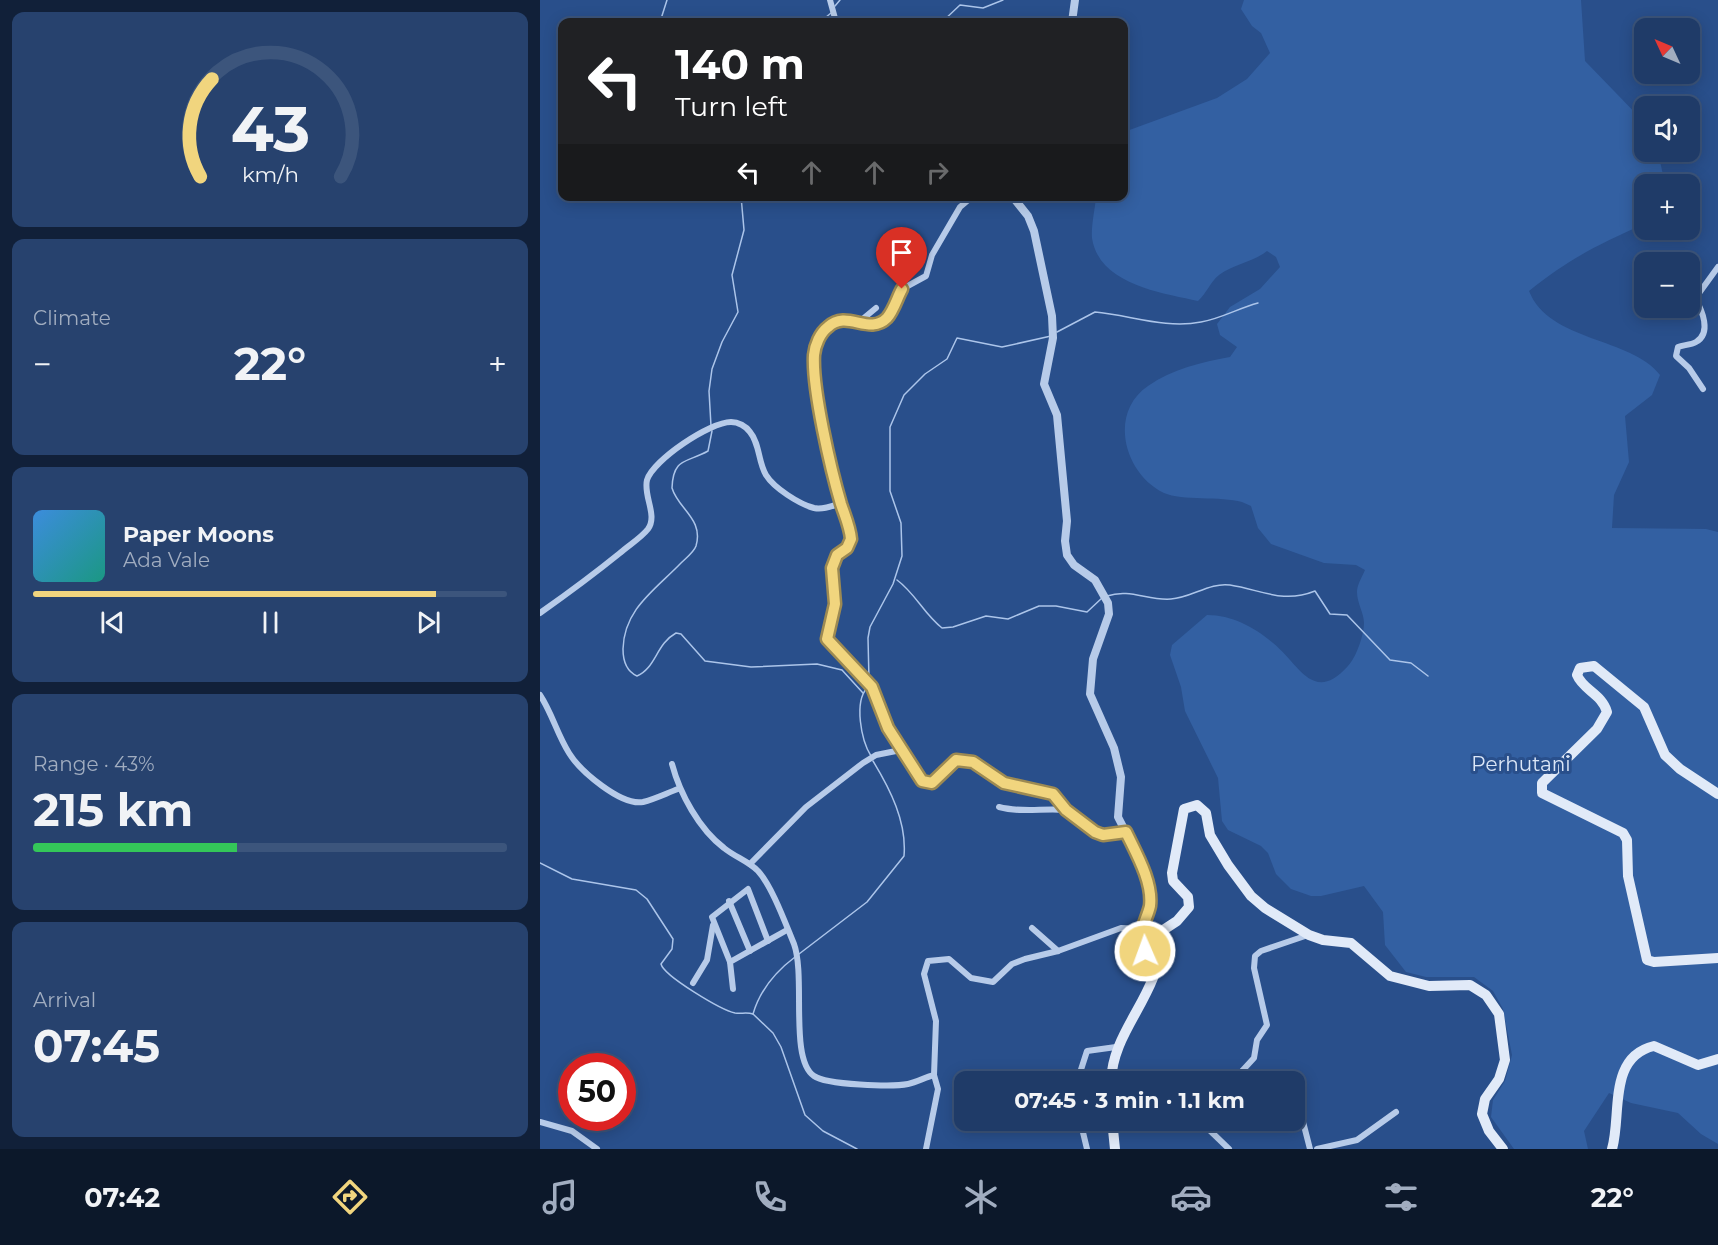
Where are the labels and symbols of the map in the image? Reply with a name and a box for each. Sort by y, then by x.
north arrow [1634,18,1700,84]
pin [876,227,927,289]
park label: Perhutani [1471,752,1571,776]
position arrow [1113,919,1177,983]
speed limit sign: 50 [558,1053,636,1131]

